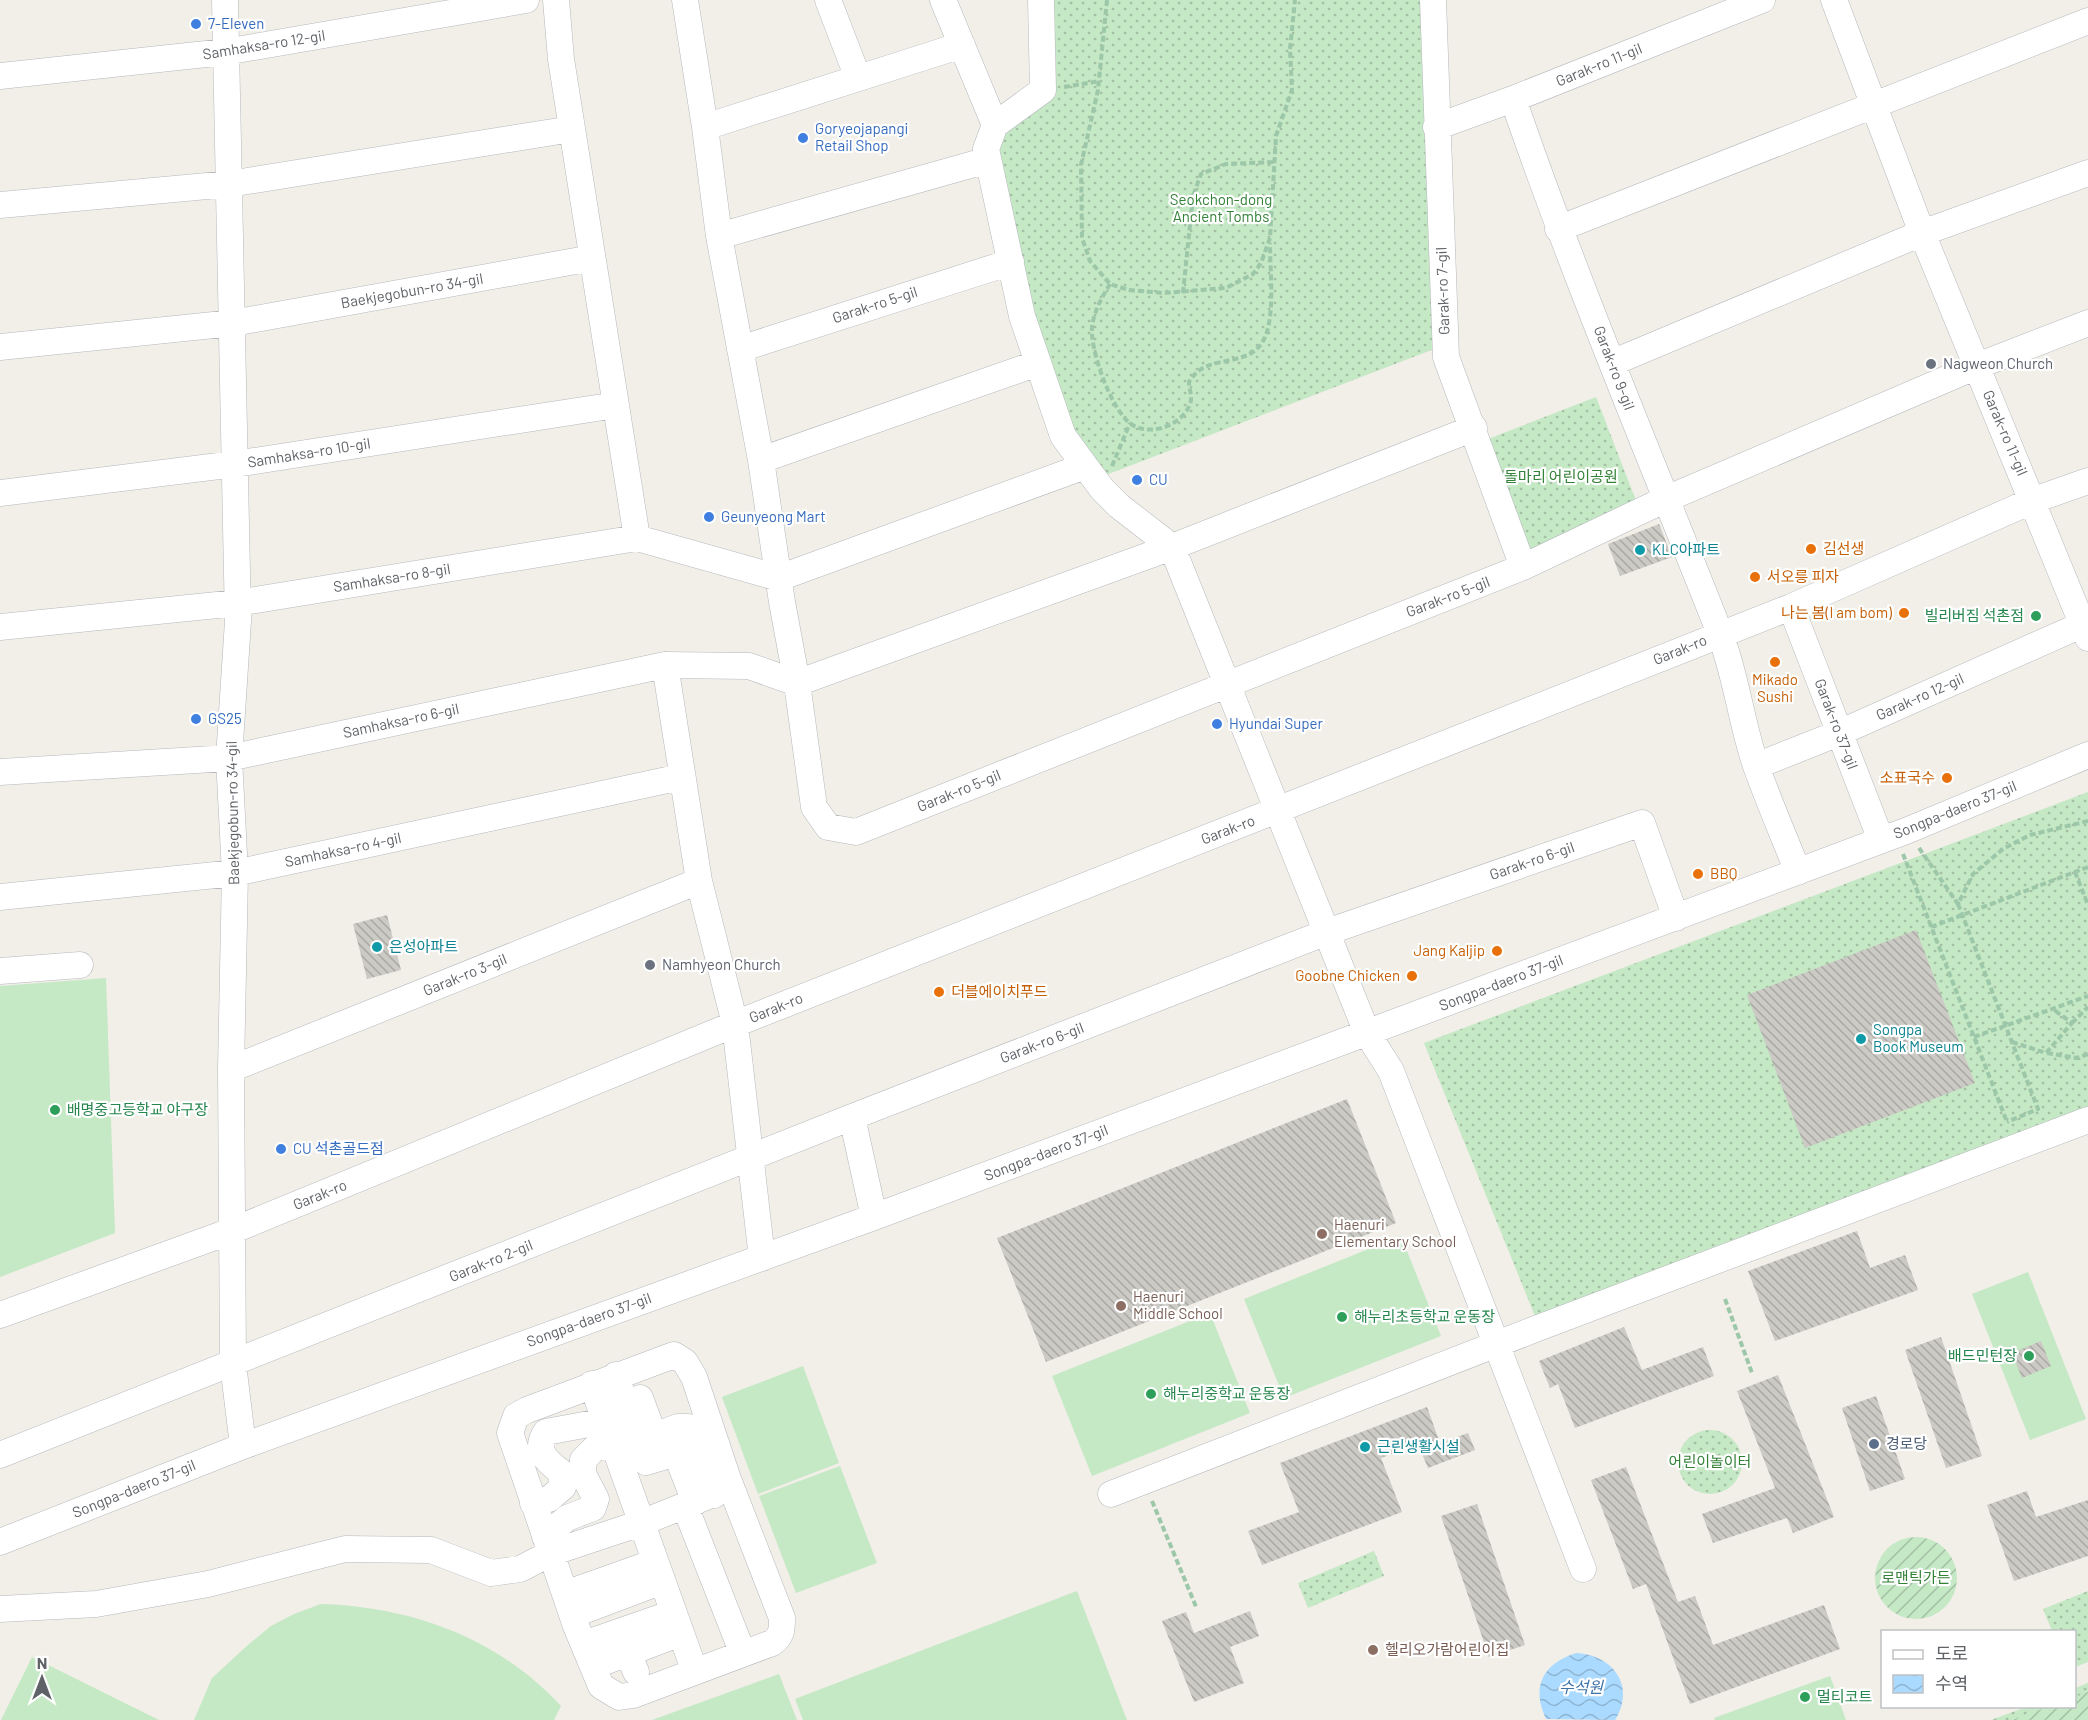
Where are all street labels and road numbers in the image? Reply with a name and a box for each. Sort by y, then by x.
street label: Samhaksa-ro 12-gil [201,25,326,63]
street label: Garak-ro 11-gil [1553,39,1644,90]
street label: Garak-ro 7-gil [1431,247,1453,335]
street label: Baekjegobun-ro 34-gil [339,269,484,311]
street label: Garak-ro 5-gil [830,282,920,326]
street label: Garak-ro 9-gil [1591,323,1639,412]
street label: Garak-ro 11-gil [1980,387,2032,478]
street label: Samhaksa-ro 10-gil [246,433,372,471]
street label: Samhaksa-ro 8-gil [332,559,452,595]
street label: Garak-ro 5-gil [1403,572,1492,620]
street label: Garak-ro [1650,630,1709,668]
street label: Garak-ro 12-gil [1873,669,1966,723]
street label: Garak-ro 37-gil [1811,676,1862,771]
street label: Samhaksa-ro 6-gil [341,699,461,741]
street label: Baekjegobun-ro 34-gil [222,741,242,885]
street label: Garak-ro 5-gil [914,765,1003,815]
street label: Songpa-daero 37-gil [1890,776,2019,842]
street label: Garak-ro [1198,811,1257,848]
street label: Samhaksa-ro 4-gil [283,828,403,870]
street label: Garak-ro 6-gil [1487,837,1576,883]
street label: Garak-ro 3-gil [420,949,509,999]
street label: Songpa-daero 37-gil [1436,950,1565,1014]
street label: Garak-ro [746,988,805,1026]
street label: Garak-ro 6-gil [997,1018,1086,1066]
street label: Songpa-daero 37-gil [981,1120,1110,1184]
street label: Garak-ro [290,1175,349,1213]
street label: Garak-ro 2-gil [446,1235,535,1285]
street label: Songpa-daero 37-gil [524,1288,653,1350]
street label: Songpa-daero 37-gil [69,1455,198,1521]

